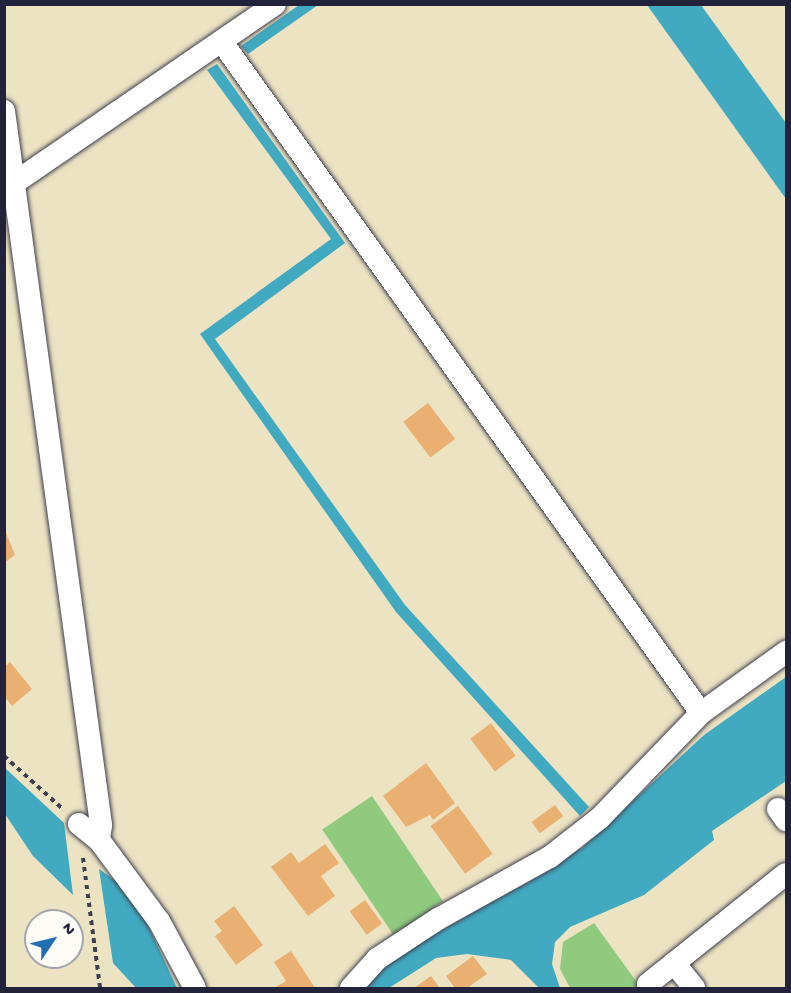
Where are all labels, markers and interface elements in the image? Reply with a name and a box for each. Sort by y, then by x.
north arrow [24,909,84,969]
text: N [57,920,78,939]

